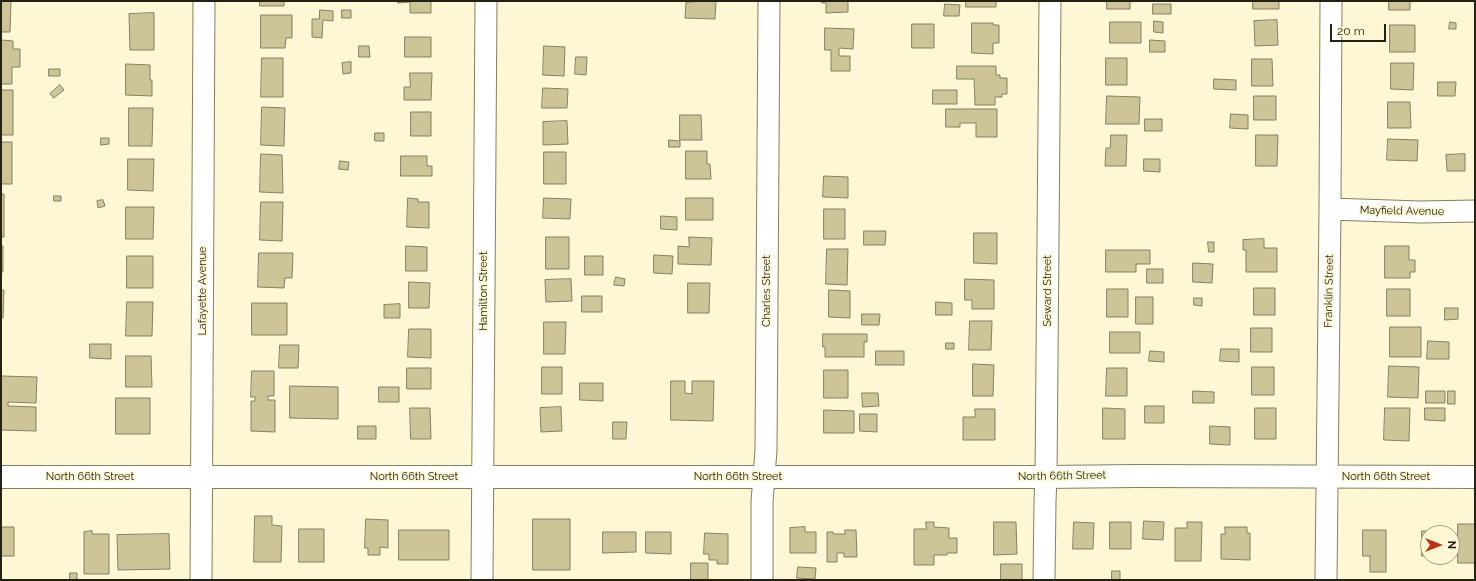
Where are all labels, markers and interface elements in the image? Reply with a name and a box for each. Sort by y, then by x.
scale bar [1332,16,1388,42]
text: 20 m [1337,24,1365,38]
street label: Mayfield Avenue [1360,204,1444,218]
street label: Lafayette Avenue [196,246,210,336]
street label: Hamilton Street [477,251,491,331]
street label: Franklin Street [1322,254,1336,328]
street label: Charles Street [760,255,774,327]
street label: Seward Street [1041,255,1055,327]
street label: North 66th Street [1018,469,1106,483]
street label: North 66th Street [46,470,134,484]
street label: North 66th Street [370,470,458,484]
street label: North 66th Street [694,470,782,484]
street label: North 66th Street [1342,470,1430,484]
north arrow [1420,525,1460,565]
text: N [1445,541,1458,549]

